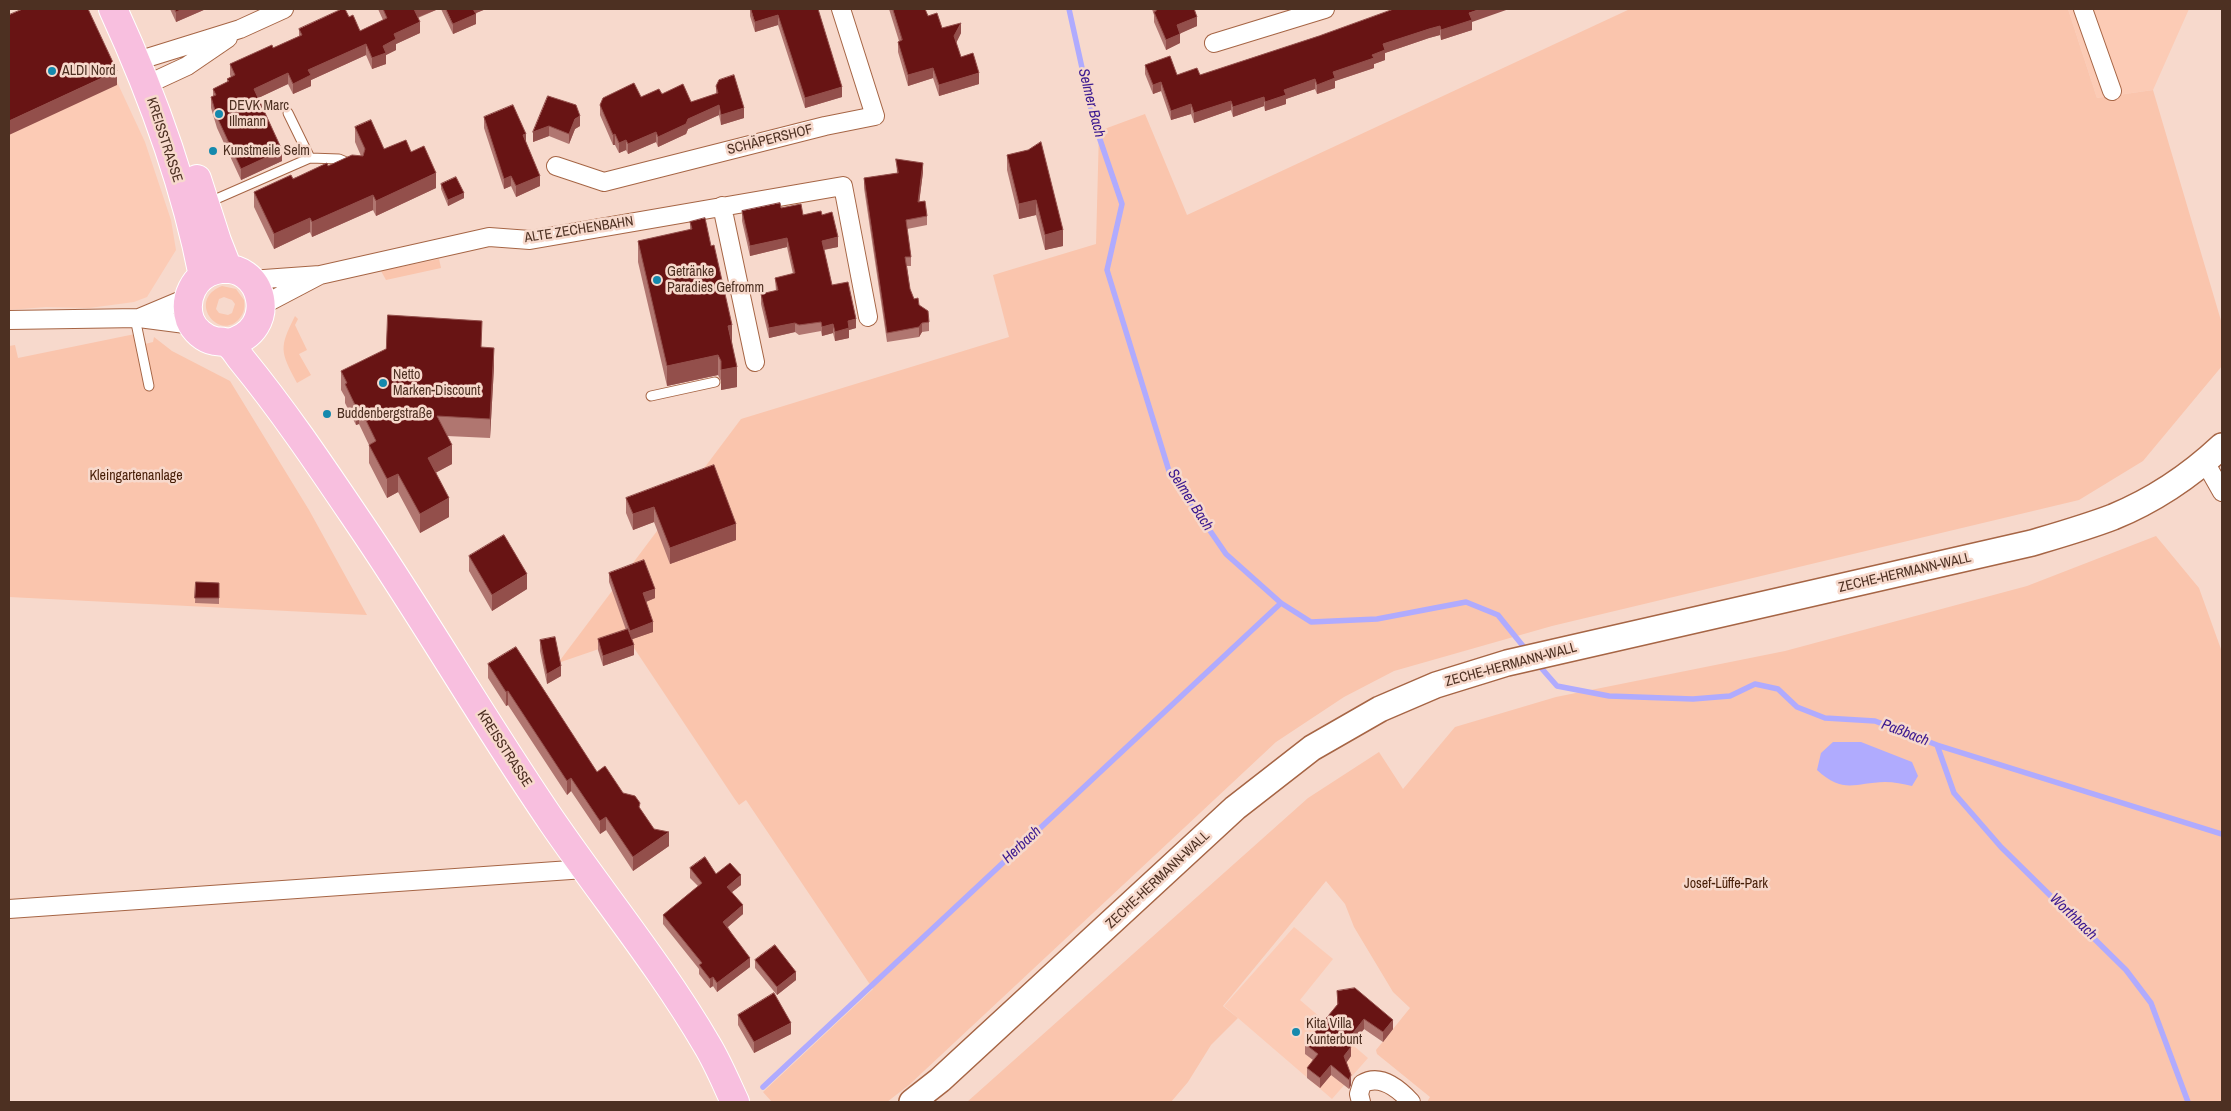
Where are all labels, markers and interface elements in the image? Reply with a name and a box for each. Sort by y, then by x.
place label: ALDI Nord [62,63,116,79]
marker: ALDI Nord [46,65,58,77]
water label: Selmer Bach [1074,67,1108,139]
street label: KREISSTRASSE [142,96,186,184]
place label: DEVK Marc Illmann [229,98,289,130]
marker: DEVK Marc Illmann [213,108,225,120]
street label: SCHÄPERSHOF [726,121,814,159]
place label: Kunstmeile Selm [223,143,310,159]
marker: Kunstmeile Selm [207,145,219,157]
street label: ALTE ZECHENBAHN [523,213,635,247]
place label: Getränke Paradies Gefromm [667,264,764,296]
marker: Getränke Paradies Gefromm [651,274,663,286]
place label: Netto Marken-Discount [393,367,480,400]
marker: Netto Marken-Discount [377,377,389,389]
place label: Buddenbergstraße [337,406,432,422]
marker: Buddenbergstraße [321,408,333,420]
water label: Selmer Bach [1163,466,1217,534]
park label: Kleingartenanlage [89,468,183,484]
street label: ZECHE-HERMANN-WALL [1837,550,1973,596]
street label: ZECHE-HERMANN-WALL [1443,639,1579,691]
street label: KREISSTRASSE [473,708,535,790]
water label: Paßbach [1879,716,1931,750]
water label: Herbach [999,823,1045,867]
street label: ZECHE-HERMANN-WALL [1103,828,1213,932]
park label: Josef-Lüffe-Park [1684,876,1768,892]
water label: Worthbach [2045,890,2101,944]
place label: Kita Villa Kunterbunt [1306,1016,1362,1048]
marker: Kita Villa Kunterbunt [1290,1026,1302,1038]

